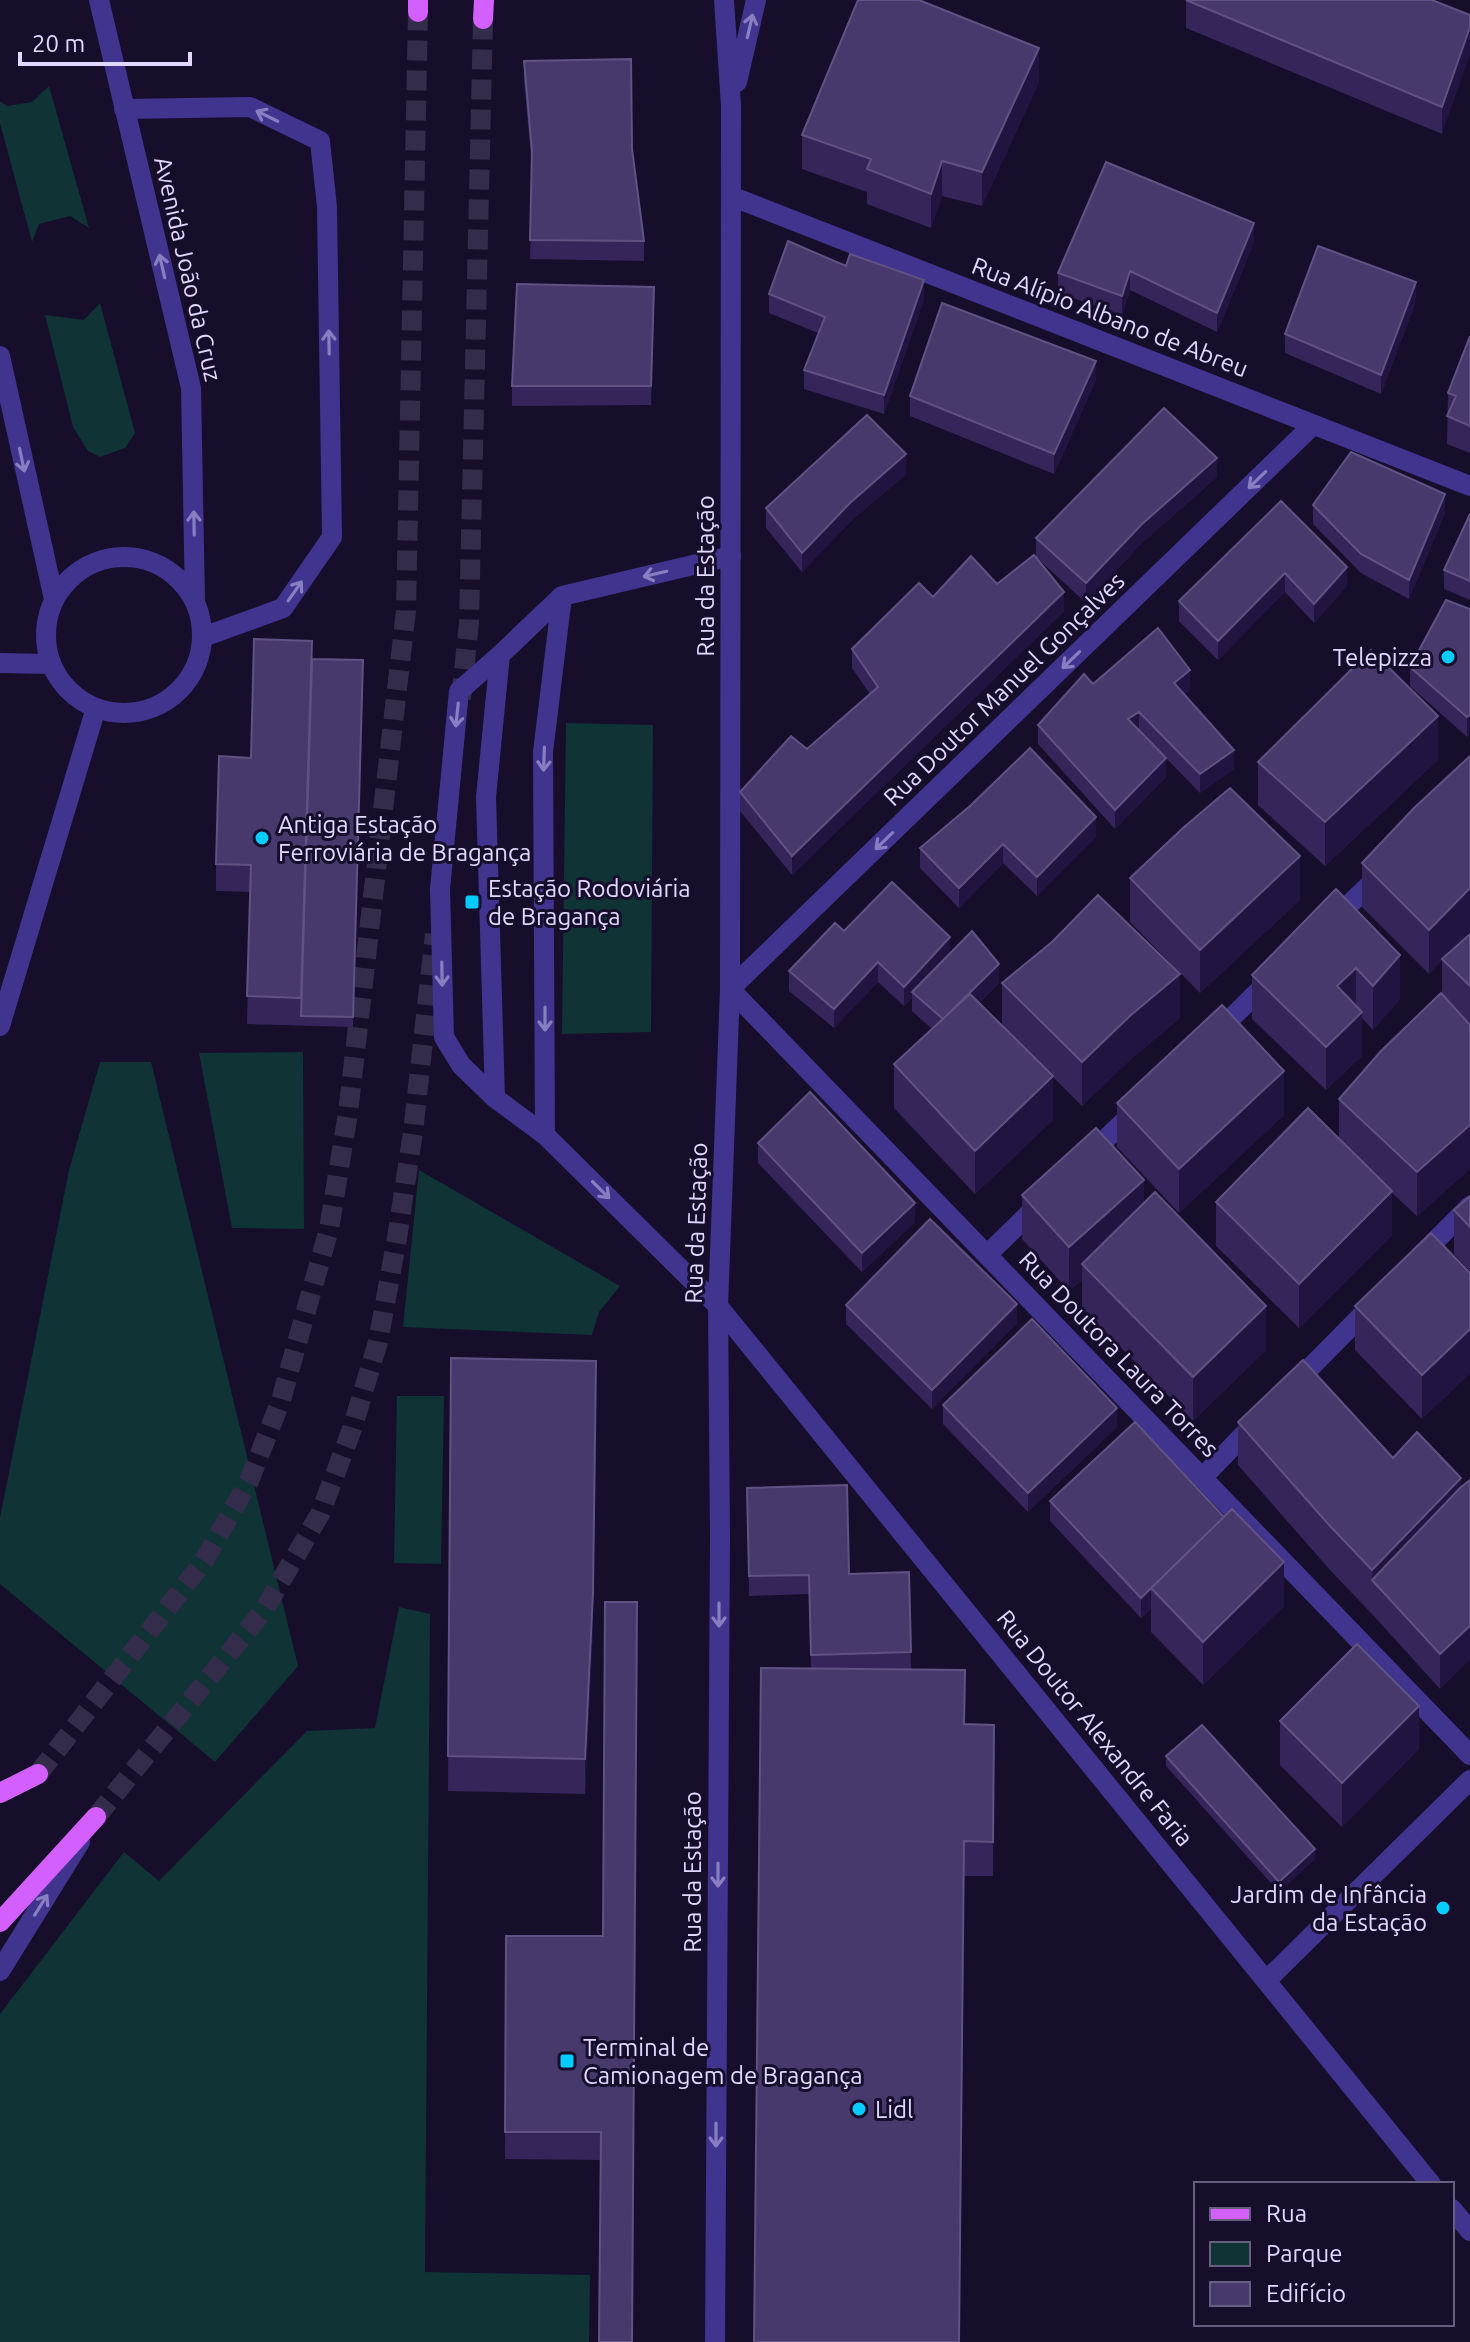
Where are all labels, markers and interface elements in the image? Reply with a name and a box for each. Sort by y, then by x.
one-way arrow [743,13,758,39]
scale bar [20,16,190,66]
text: 20 m [32,30,85,57]
one-way arrow [256,108,280,123]
street label: Avenida João da Cruz [149,154,227,384]
street label: Rua Alípio Albano de Abreu [968,252,1252,382]
one-way arrow [153,254,168,280]
one-way arrow [321,329,337,356]
one-way arrow [15,447,30,473]
one-way arrow [1247,470,1267,489]
street label: Rua da Estação [692,495,719,657]
one-way arrow [186,510,201,537]
one-way arrow [643,567,668,582]
street label: Rua Doutor Manuel Gonçalves [878,567,1130,811]
one-way arrow [287,580,303,602]
place label: Telepizza [1333,644,1432,671]
marker: Telepizza [1439,648,1457,666]
one-way arrow [1061,651,1081,670]
one-way arrow [449,701,464,728]
one-way arrow [536,745,551,772]
place label: Antiga Estação Ferroviária de Bragança [278,811,531,866]
marker: Antiga Estação Ferroviária de Bragança [253,829,271,847]
one-way arrow [874,832,894,851]
place label: Estação Rodoviária de Bragança [488,875,691,930]
marker: Estação Rodoviária de Bragança [463,893,481,911]
one-way arrow [435,960,450,987]
one-way arrow [537,1005,553,1032]
street label: Rua da Estação [680,1142,712,1304]
one-way arrow [591,1180,610,1199]
street label: Rua Doutora Laura Torres [1014,1246,1224,1462]
one-way arrow [711,1601,727,1628]
street label: Rua Doutor Alexandre Faria [991,1605,1199,1851]
street label: Rua da Estação [679,1791,706,1953]
one-way arrow [710,1861,726,1888]
place label: Jardim de Infância da Estação [1231,1881,1427,1936]
one-way arrow [34,1894,50,1917]
marker: Jardim de Infância da Estação [1434,1899,1452,1917]
place label: Terminal de Camionagem de Bragança [583,2034,863,2089]
marker: Terminal de Camionagem de Bragança [558,2052,576,2070]
place label: Lidl [875,2096,913,2123]
marker: Lidl [850,2100,868,2118]
one-way arrow [708,2121,724,2148]
legend [1194,2182,1454,2326]
text: Rua [1266,2200,1307,2227]
text: Parque [1266,2240,1343,2267]
text: Edifício [1266,2280,1346,2307]

